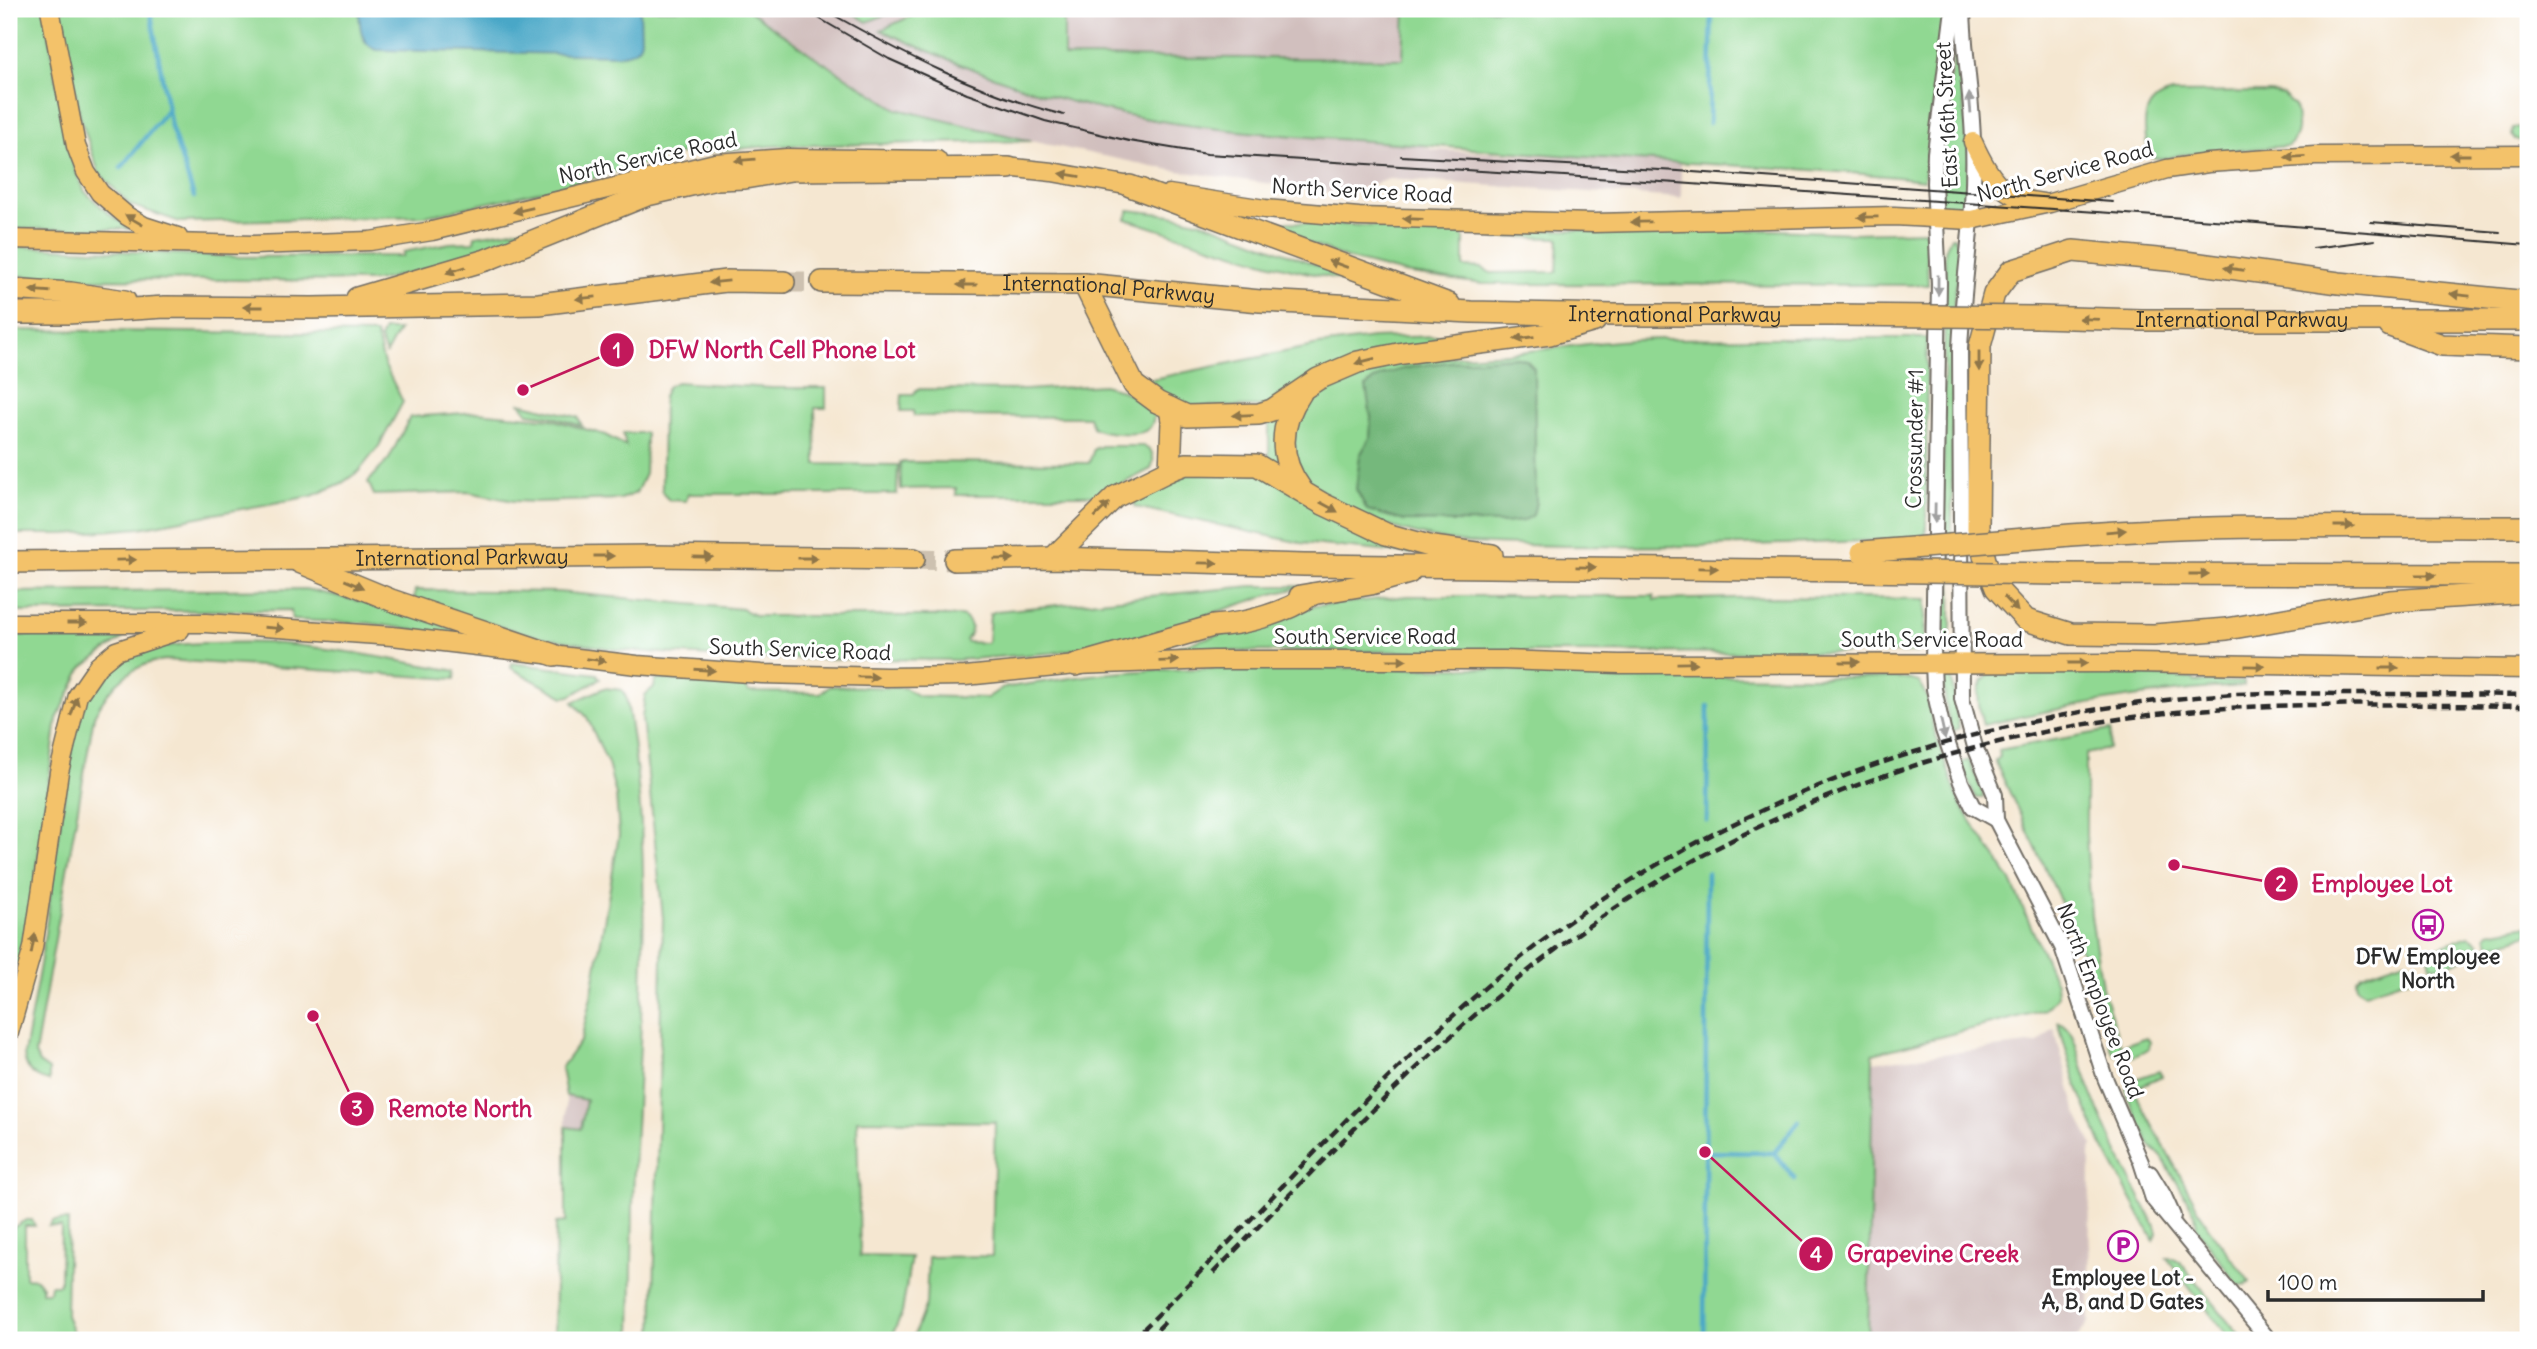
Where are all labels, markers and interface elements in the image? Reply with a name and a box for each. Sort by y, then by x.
street label: East 16th Street [1929,41,1964,189]
one-way arrow [1964,92,1975,114]
street label: North Service Road [556,125,739,190]
street label: North Service Road [1974,135,2156,208]
one-way arrow [2449,149,2471,161]
one-way arrow [2284,151,2306,162]
one-way arrow [734,155,756,166]
one-way arrow [1059,169,1081,180]
street label: North Service Road [1271,172,1453,209]
one-way arrow [512,204,534,215]
one-way arrow [1857,211,1879,222]
one-way arrow [1402,213,1424,225]
one-way arrow [124,214,143,226]
one-way arrow [1630,216,1652,228]
one-way arrow [1327,258,1348,269]
one-way arrow [2223,263,2245,274]
one-way arrow [445,265,466,275]
street label: International Parkway [1002,269,1216,310]
one-way arrow [1932,274,1944,296]
one-way arrow [708,277,730,288]
one-way arrow [956,279,978,291]
one-way arrow [28,285,50,296]
one-way arrow [2449,289,2471,300]
one-way arrow [575,293,597,304]
street label: International Parkway [1568,300,1781,328]
one-way arrow [242,301,264,313]
street label: International Parkway [2135,306,2349,333]
one-way arrow [2078,313,2100,324]
callout: DFW North Cell Phone Lot [600,328,929,372]
one-way arrow [1513,333,1535,344]
text: DFW North Cell Phone Lot [649,335,916,364]
text: 1 [613,337,621,364]
one-way arrow [1974,350,1985,372]
one-way arrow [1354,356,1376,367]
street label: Crossunder #1 [1900,369,1929,509]
one-way arrow [1232,410,1254,421]
one-way arrow [1320,501,1339,513]
one-way arrow [1093,502,1110,519]
one-way arrow [1929,502,1941,524]
one-way arrow [2333,520,2355,532]
one-way arrow [2105,525,2127,536]
street label: International Parkway [355,543,569,572]
one-way arrow [593,551,615,562]
one-way arrow [693,552,715,563]
one-way arrow [797,552,819,564]
one-way arrow [993,553,1015,565]
one-way arrow [115,554,137,566]
one-way arrow [1197,557,1219,568]
one-way arrow [1575,561,1597,573]
one-way arrow [1698,563,1720,574]
one-way arrow [2188,568,2210,580]
one-way arrow [2416,569,2438,581]
one-way arrow [343,579,364,590]
one-way arrow [2003,595,2019,613]
one-way arrow [66,617,88,629]
one-way arrow [263,623,285,634]
street label: South Service Road [1274,623,1456,650]
street label: South Service Road [1841,626,2023,653]
street label: South Service Road [708,633,892,666]
one-way arrow [1386,654,1408,666]
one-way arrow [585,655,607,666]
one-way arrow [1158,656,1180,667]
one-way arrow [1839,656,1861,668]
one-way arrow [1677,657,1699,669]
one-way arrow [2067,657,2089,669]
one-way arrow [2244,660,2266,672]
one-way arrow [2378,662,2400,674]
one-way arrow [695,665,717,676]
one-way arrow [858,671,880,682]
one-way arrow [70,695,80,716]
one-way arrow [1937,719,1948,741]
callout: Employee Lot [2263,862,2467,906]
text: Employee Lot [2312,869,2453,898]
text: 2 [2275,870,2287,897]
street label: North Employee Road [2051,899,2150,1102]
bus stop icon: DFW Employee North [2411,908,2445,942]
one-way arrow [27,933,38,955]
place label: DFW Employee North [2356,943,2500,994]
callout: Remote North [339,1087,546,1131]
text: Remote North [388,1094,532,1123]
text: 3 [351,1095,363,1122]
parking icon: Employee Lot - A, B, and D Gates [2106,1229,2140,1263]
callout: Grapevine Creek [1798,1232,2034,1276]
text: Grapevine Creek [1847,1239,2019,1268]
text: 4 [1810,1241,1822,1268]
scale bar [2268,1258,2483,1302]
place label: Employee Lot - A, B, and D Gates [2042,1264,2205,1315]
text: 100 m [2278,1269,2337,1296]

